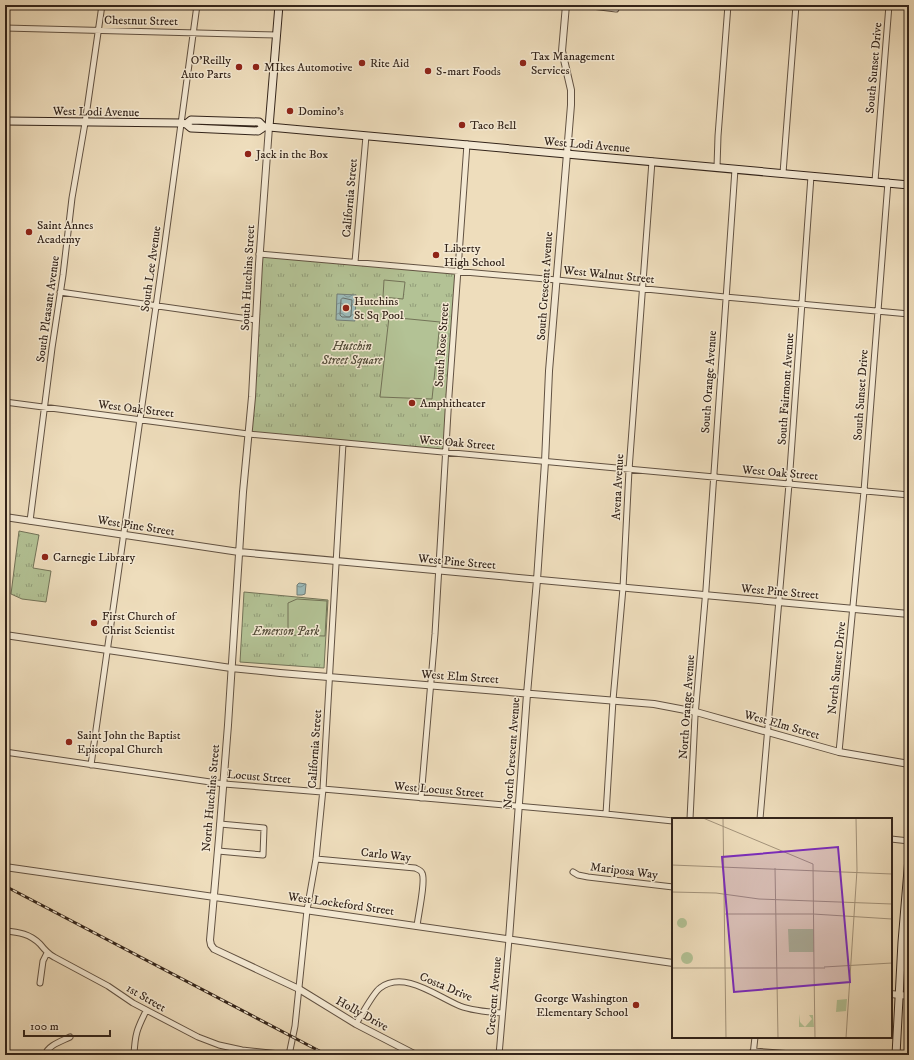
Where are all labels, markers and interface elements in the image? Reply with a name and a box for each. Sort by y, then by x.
street label: Chestnut Street [104,13,178,29]
street label: South Sunset Drive [863,22,885,114]
place label: Tax Management Services [531,49,615,78]
place label: O'Reilly Auto Parts [181,53,231,82]
place label: Rite Aid [370,56,409,71]
marker: Rite Aid [357,58,367,68]
marker: Tax Management Services [518,58,528,68]
place label: MIkes Automotive [264,60,352,75]
marker: O'Reilly Auto Parts [234,62,244,72]
marker: MIkes Automotive [251,62,261,72]
place label: S-mart Foods [436,64,501,79]
marker: S-mart Foods [423,66,433,76]
street label: West Lodi Avenue [52,104,139,120]
place label: Domino's [298,104,344,119]
marker: Domino's [285,106,295,116]
place label: Taco Bell [470,118,517,133]
marker: Taco Bell [457,120,467,130]
street label: West Lodi Avenue [542,134,631,156]
place label: Jack in the Box [255,147,328,162]
marker: Jack in the Box [243,149,253,159]
street label: California Street [339,158,361,238]
place label: Saint Annes Academy [37,218,93,247]
street label: South Lee Avenue [138,225,164,313]
street label: South Hutchins Street [238,225,258,331]
marker: Saint Annes Academy [24,227,34,237]
street label: South Crescent Avenue [534,231,556,341]
place label: Liberty High School [444,241,505,270]
marker: Liberty High School [431,250,441,260]
street label: South Pleasant Avenue [33,255,63,363]
street label: West Walnut Street [562,263,655,287]
place label: Hutchins St Sq Pool [354,294,404,323]
street label: South Rose Street [432,302,452,388]
marker: Hutchins St Sq Pool [341,303,351,313]
street label: South Orange Avenue [698,330,720,434]
street label: South Fairmont Avenue [775,332,797,446]
park label: Hutchin Street Square [321,339,383,368]
street label: South Sunset Drive [850,349,872,441]
place label: Amphitheater [420,396,486,411]
street label: West Oak Street [96,397,175,421]
marker: Amphitheater [407,398,417,408]
street label: West Oak Street [417,432,496,454]
street label: Avena Avenue [609,454,627,520]
street label: West Oak Street [740,462,819,484]
street label: West Pine Street [95,512,176,540]
place label: Carnegie Library [53,550,136,565]
street label: West Pine Street [416,551,497,573]
marker: Carnegie Library [40,552,50,562]
street label: West Pine Street [739,581,820,603]
place label: First Church of Christ Scientist [102,609,178,638]
marker: First Church of Christ Scientist [89,618,99,628]
street label: North Sunset Drive [825,621,849,715]
park label: Emerson Park [252,624,319,639]
street label: North Orange Avenue [676,654,698,760]
street label: West Elm Street [420,667,500,687]
street label: North Crescent Avenue [501,697,523,809]
street label: West Elm Street [742,707,822,743]
street label: California Street [305,709,325,789]
place label: Saint John the Baptist Episcopal Church [77,728,181,757]
marker: Saint John the Baptist Episcopal Church [64,737,74,747]
street label: North Hutchins Street [199,743,223,852]
street label: Locust Street [226,767,292,787]
street label: West Locust Street [392,779,485,801]
inset map [672,818,892,1038]
street label: Carlo Way [360,845,412,865]
street label: Mariposa Way [589,859,659,883]
street label: West Lockeford Street [286,889,395,919]
street label: Crescent Avenue [483,956,505,1036]
street label: Costa Drive [417,969,475,1005]
street label: 1st Street [124,981,169,1015]
place label: George Washington Elementary School [534,991,629,1020]
street label: Holly Drive [333,993,391,1035]
marker: George Washington Elementary School [631,1000,641,1010]
scale bar [24,1012,110,1038]
text: 100 m [30,1019,59,1034]

